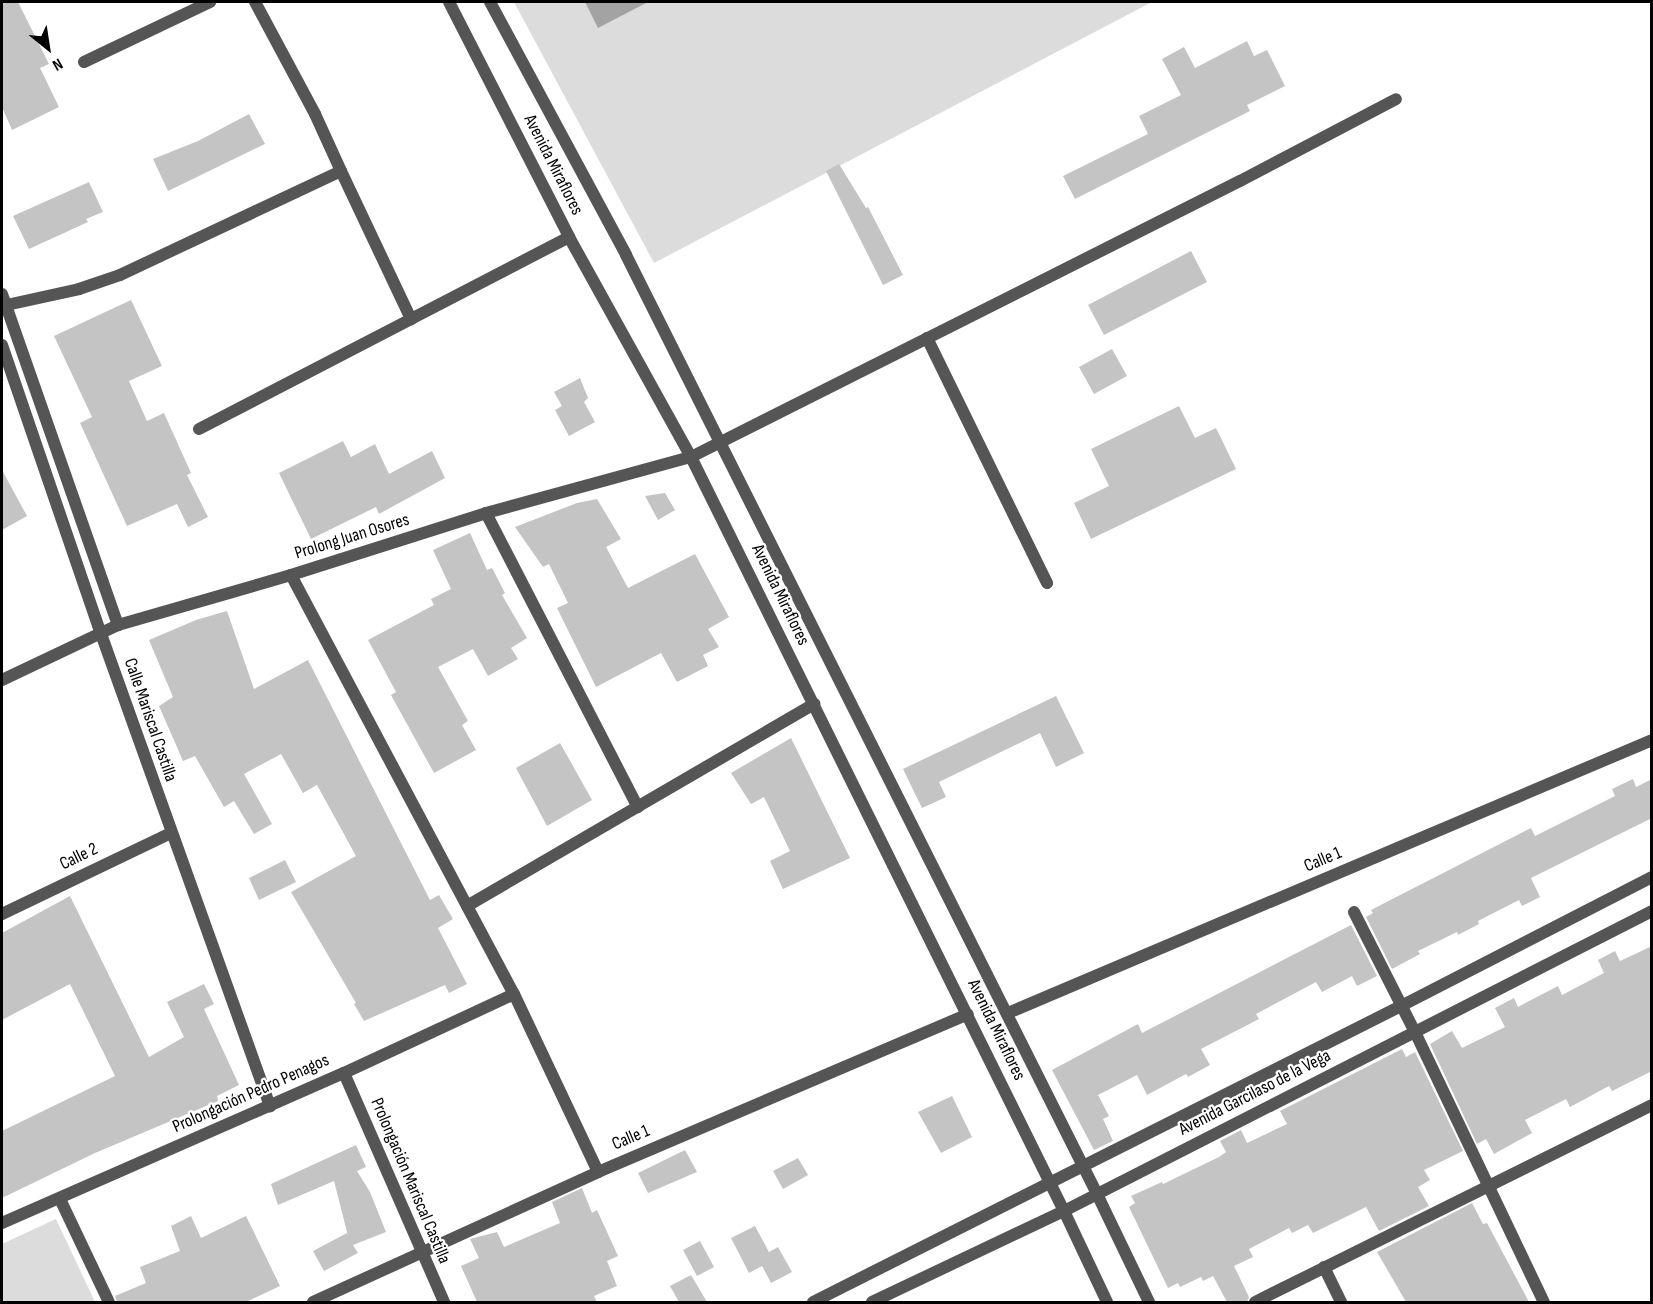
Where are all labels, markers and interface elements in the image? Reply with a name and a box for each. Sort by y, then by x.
north arrow [18,18,78,78]
text: N [49,54,66,74]
street label: Avenida Miraflores [518,111,588,219]
street label: Prolong Juan Osores [292,509,412,565]
street label: Avenida Miraflores [746,541,814,649]
street label: Calle Mariscal Castilla [119,655,181,785]
street label: Calle 2 [56,839,102,875]
street label: Calle 1 [1301,843,1345,877]
street label: Avenida Miraflores [962,976,1030,1084]
street label: Avenida Garcilaso de la Vega [1175,1045,1335,1141]
street label: Prolongación Pedro Penagos [169,1050,333,1138]
street label: Prolongación Mariscal Castilla [365,1095,455,1267]
street label: Calle 1 [609,1121,653,1155]

